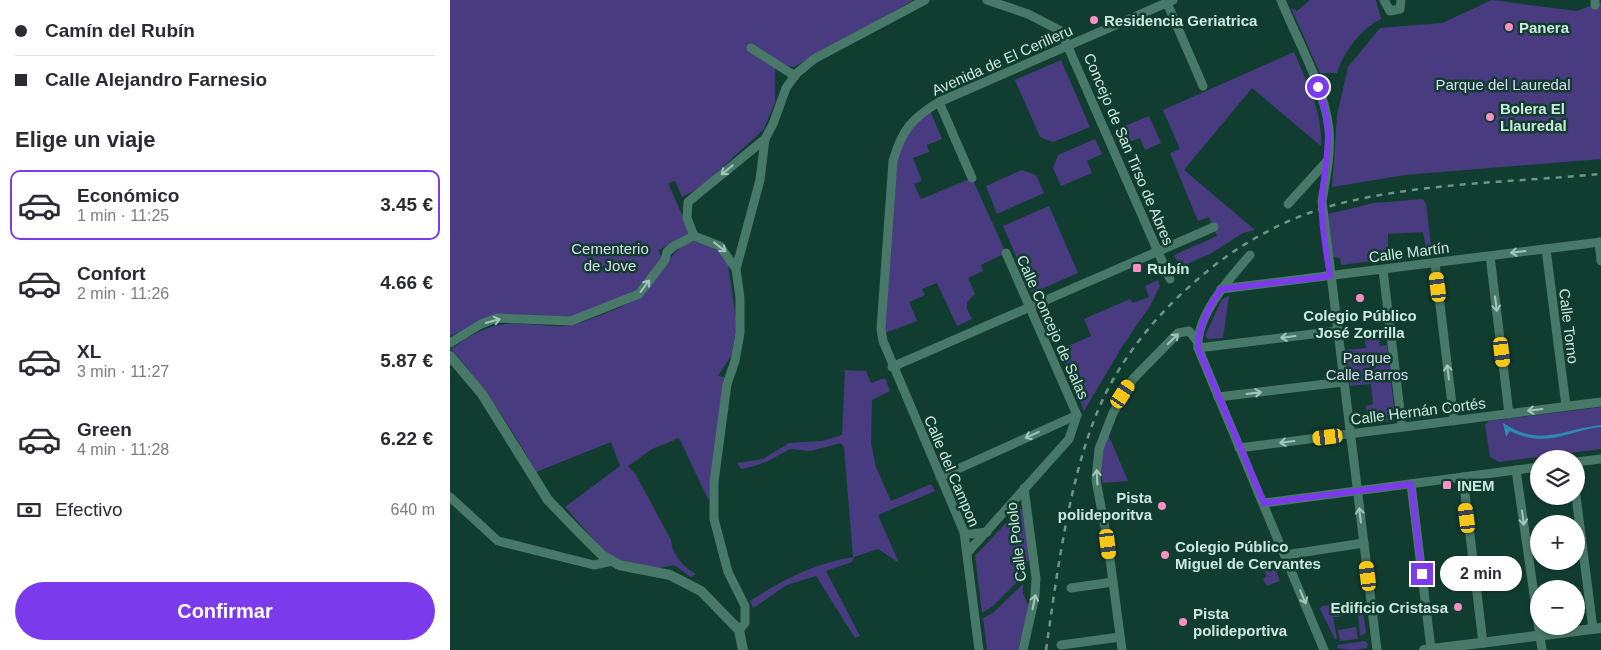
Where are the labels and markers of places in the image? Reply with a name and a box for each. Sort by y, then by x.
place label: Residencia Geriatrica [1104,12,1258,29]
marker: Residencia Geriatrica [1088,14,1100,26]
place label: Panera [1519,19,1570,36]
marker: Panera [1503,21,1515,33]
place label: Bolera El Llauredal [1500,100,1567,134]
marker: Bolera El Llauredal [1484,111,1496,123]
place label: Rubín [1147,260,1190,277]
marker: Rubín [1131,262,1143,274]
marker: Colegio Público José Zorrilla [1354,292,1366,304]
place label: Colegio Público José Zorrilla [1303,307,1417,341]
place label: INEM [1457,477,1495,494]
marker: INEM [1441,479,1453,491]
place label: Pista polideporitva [1058,489,1153,523]
marker: Pista polideporitva [1156,500,1168,512]
place label: Colegio Público Miguel de Cervantes [1175,538,1321,572]
marker: Colegio Público Miguel de Cervantes [1159,549,1171,561]
place label: Edificio Cristasa [1330,599,1449,616]
marker: Edificio Cristasa [1452,601,1464,613]
place label: Pista polideportiva [1193,605,1288,639]
marker: Pista polideportiva [1177,616,1189,628]

